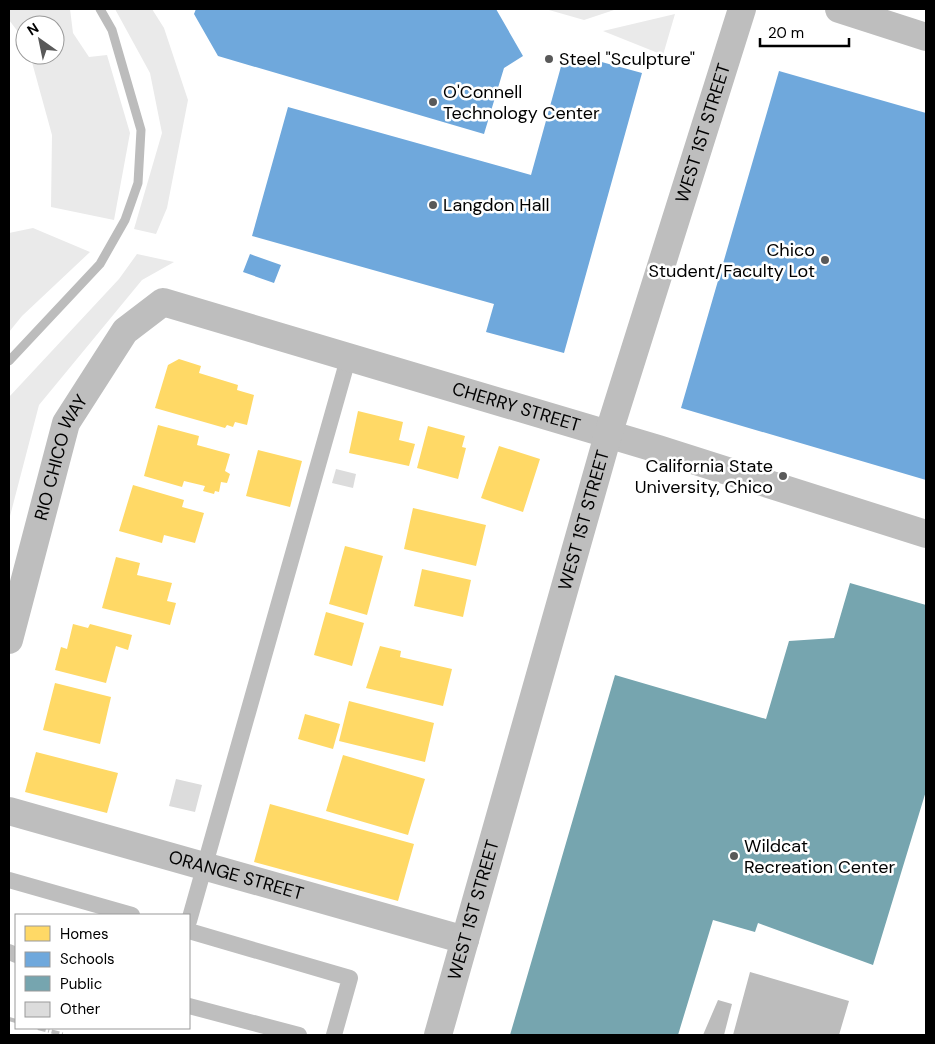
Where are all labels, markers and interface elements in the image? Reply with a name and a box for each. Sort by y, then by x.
north arrow [15,15,65,65]
scale bar [760,15,849,47]
text: N [24,19,42,39]
text: 20 m [768,23,804,43]
place label: Steel "Sculpture" [559,47,695,71]
marker: Steel "Sculpture" [543,53,555,65]
street label: WEST 1ST STREET [670,61,736,206]
place label: O'Connell Technology Center [443,80,600,125]
marker: O'Connell Technology Center [427,96,439,108]
place label: Langdon Hall [443,193,549,217]
marker: Langdon Hall [427,199,439,211]
place label: Chico Student/Faculty Lot [648,238,815,283]
marker: Chico Student/Faculty Lot [819,254,831,266]
street label: CHERRY STREET [449,377,583,437]
street label: RIO CHICO WAY [29,389,93,523]
street label: WEST 1ST STREET [553,447,615,593]
place label: California State University, Chico [635,454,773,499]
marker: California State University, Chico [777,470,789,482]
place label: Wildcat Recreation Center [744,834,895,879]
street label: WEST 1ST STREET [442,837,505,983]
street label: ORANGE STREET [166,845,306,906]
marker: Wildcat Recreation Center [728,850,740,862]
legend [15,914,190,1029]
text: Homes [60,924,109,944]
text: Schools [60,949,115,969]
text: Public [60,974,102,994]
text: Other [60,999,101,1019]

